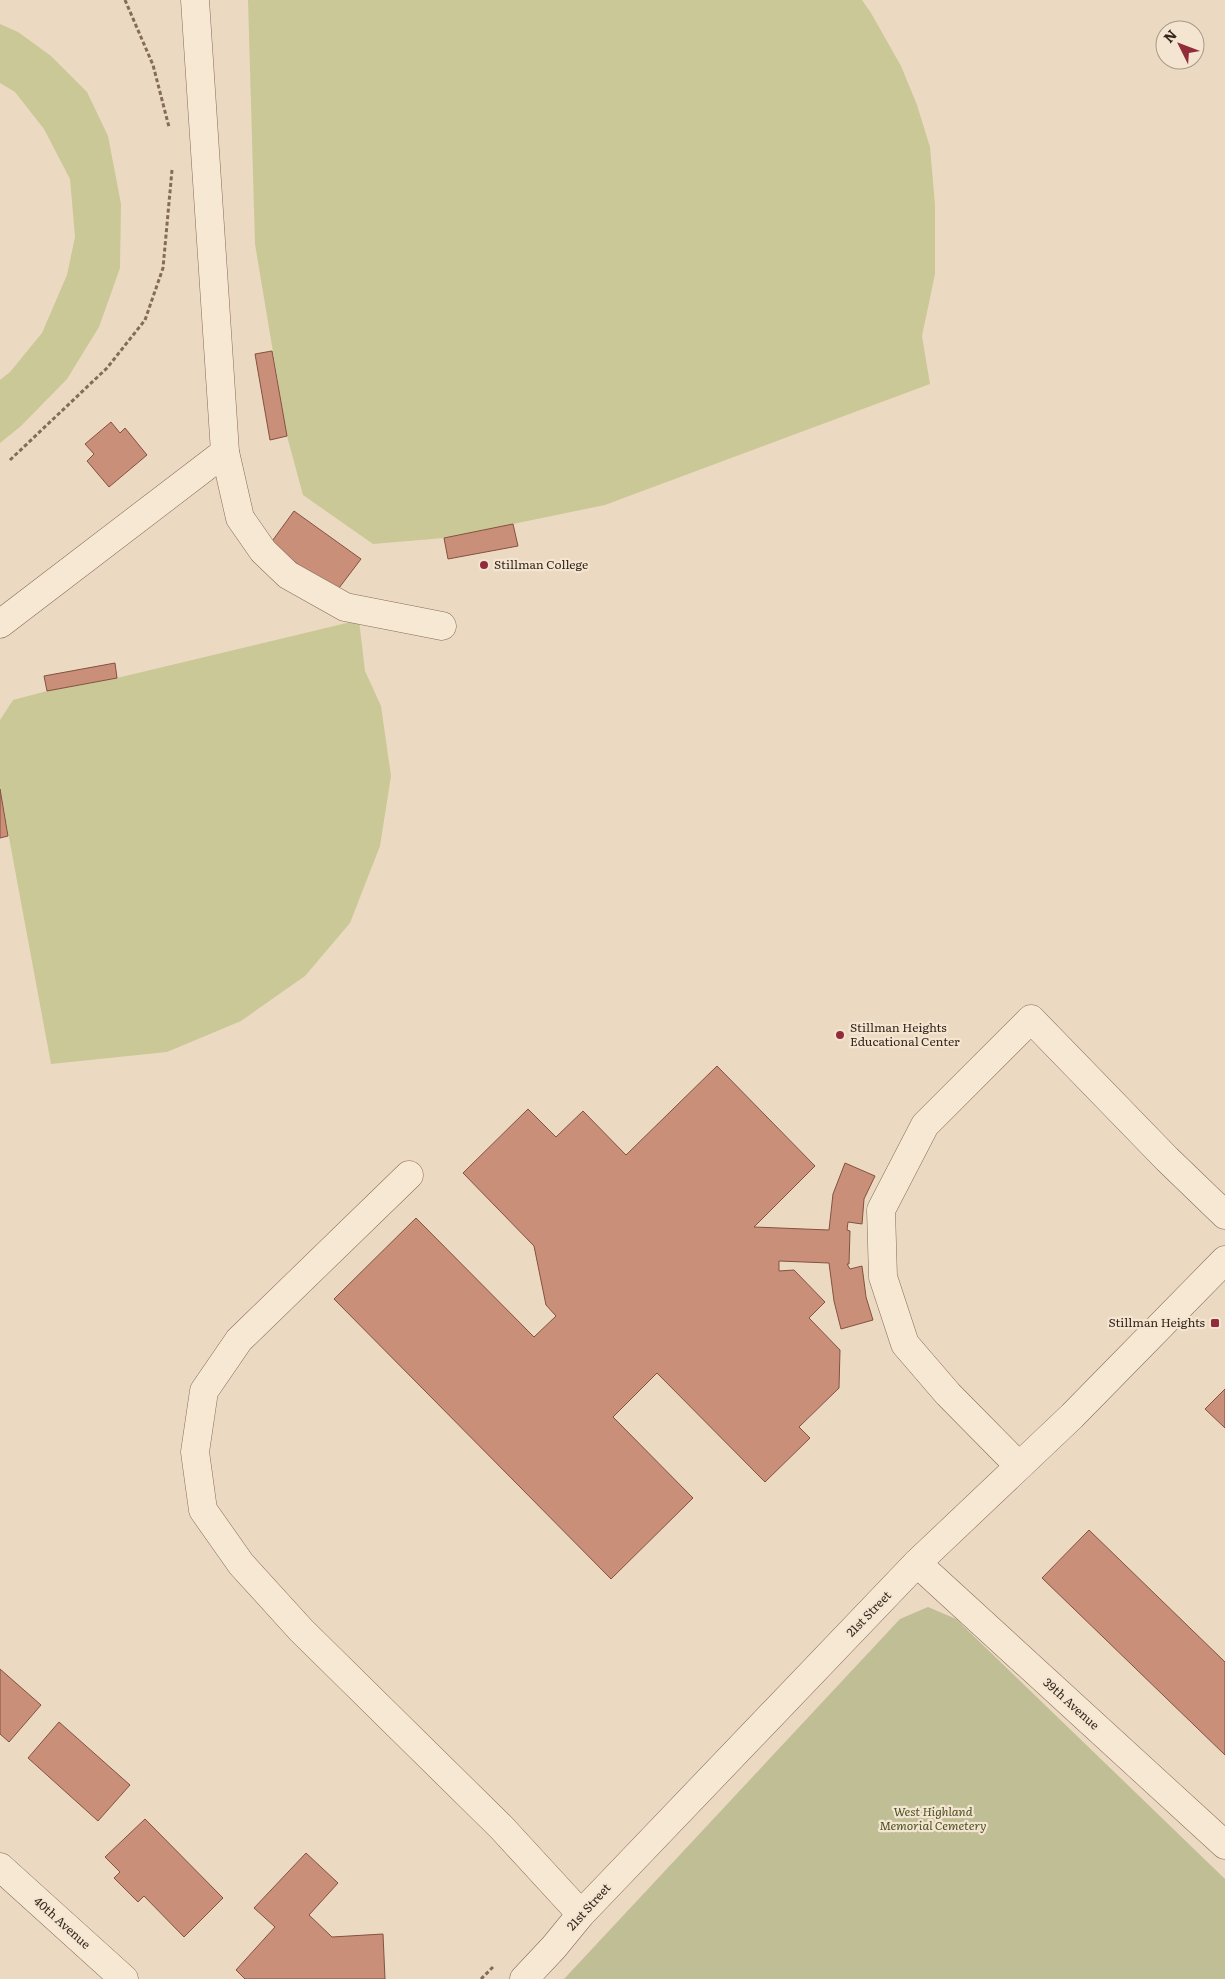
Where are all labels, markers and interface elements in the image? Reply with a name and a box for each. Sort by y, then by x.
north arrow [1155,20,1205,70]
text: N [1158,24,1181,47]
place label: Stillman College [494,555,588,573]
marker: Stillman College [478,559,490,571]
place label: Stillman Heights Educational Center [850,1018,960,1050]
marker: Stillman Heights Educational Center [834,1029,846,1041]
place label: Stillman Heights [1108,1313,1206,1331]
marker: Stillman Heights [1209,1317,1221,1329]
street label: 21st Street [842,1586,895,1640]
street label: 39th Avenue [1040,1673,1104,1733]
park label: West Highland Memorial Cemetery [880,1802,986,1834]
street label: 21st Street [562,1879,614,1934]
street label: 40th Avenue [30,1892,95,1953]

